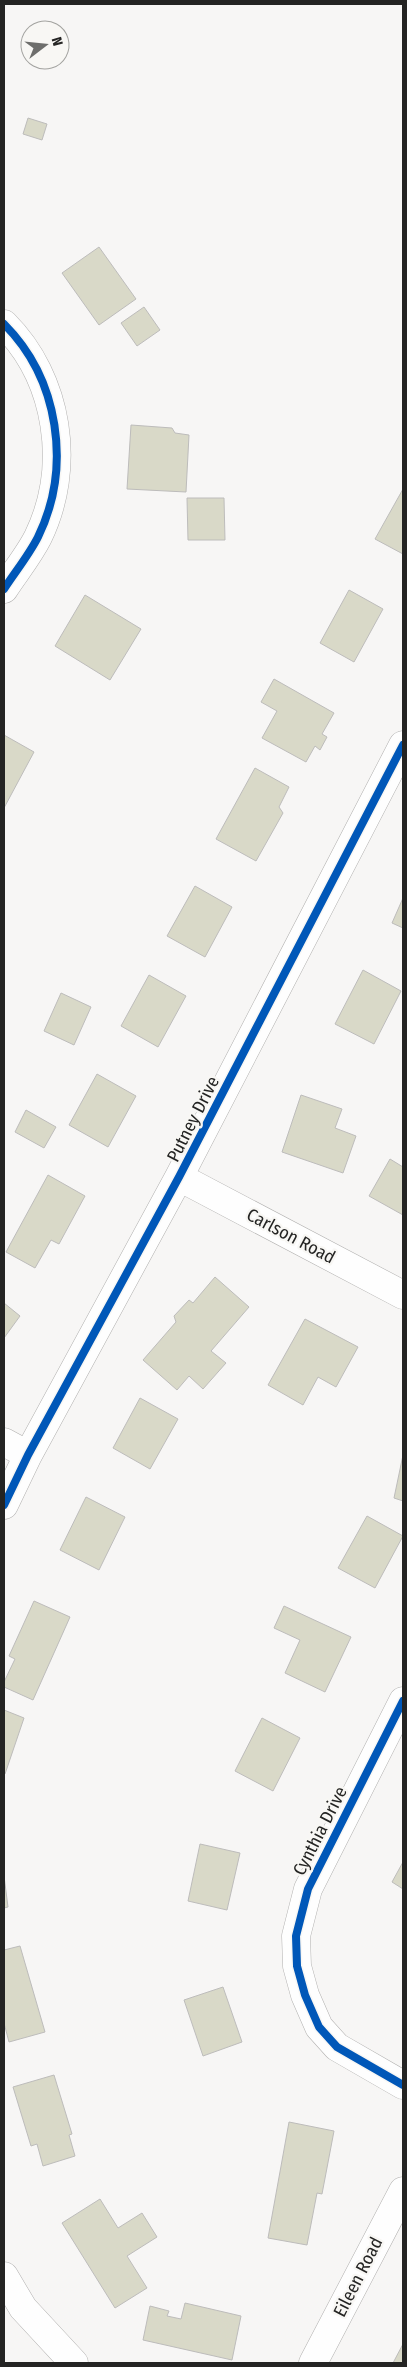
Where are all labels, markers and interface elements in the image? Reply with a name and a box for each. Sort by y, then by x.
north arrow [20,20,70,70]
text: N [48,35,66,48]
street label: Putney Drive [162,1073,224,1165]
street label: Carlson Road [243,1204,339,1268]
street label: Cynthia Drive [288,1783,352,1879]
street label: Eileen Road [329,2233,387,2321]

